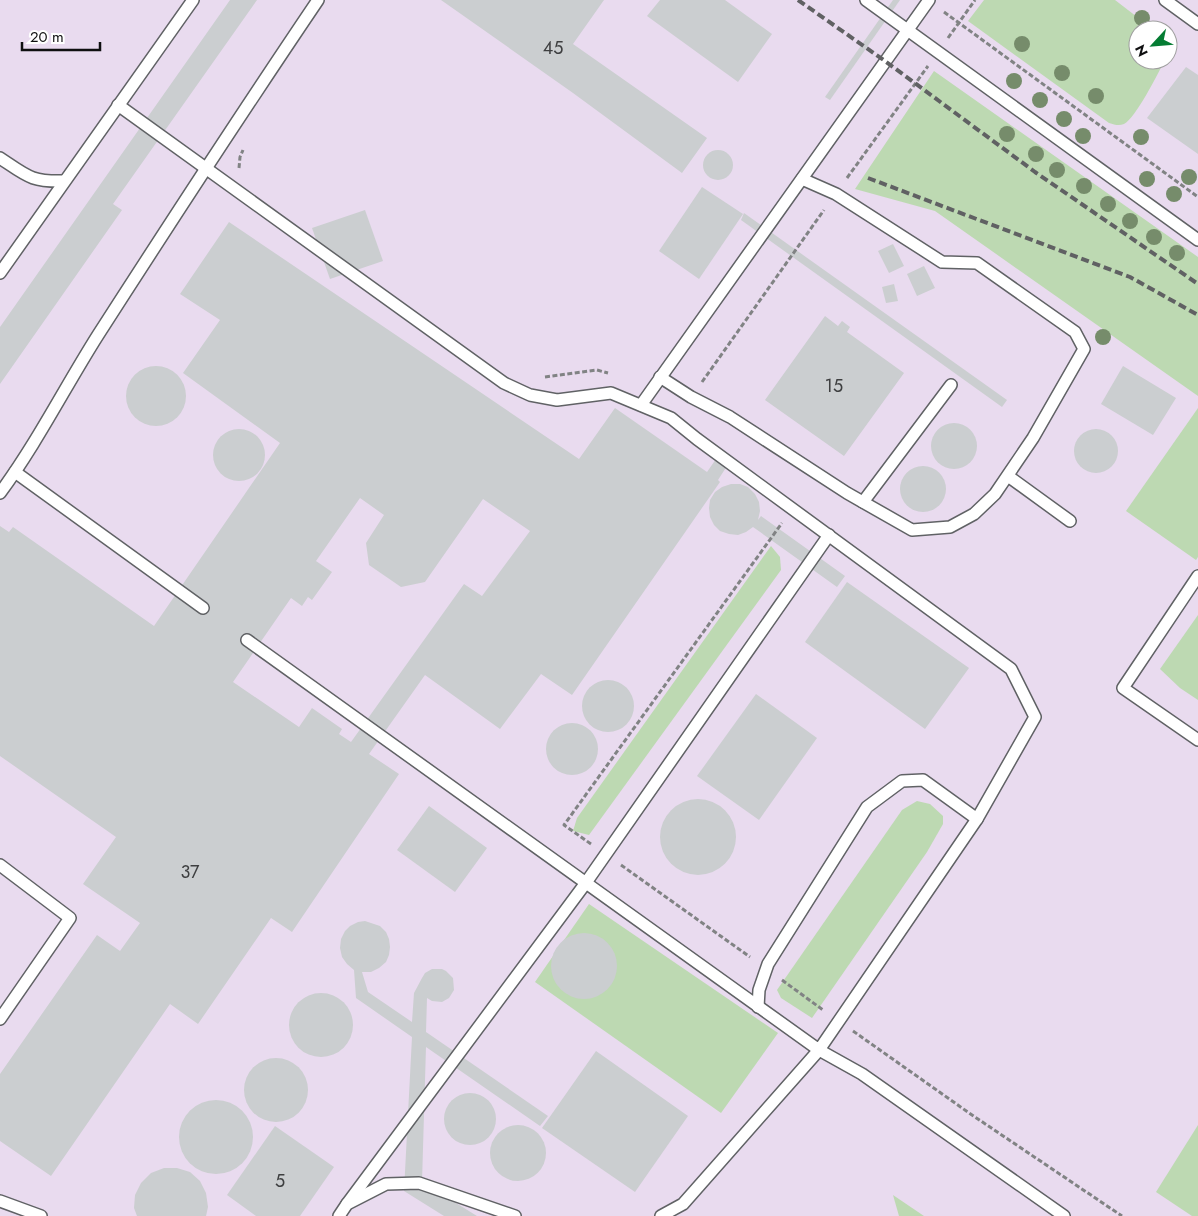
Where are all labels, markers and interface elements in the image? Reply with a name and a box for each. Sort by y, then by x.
scale bar [22,20,100,52]
north arrow [1128,20,1178,70]
text: 20 m [30,26,64,48]
house number: 45 [543,35,563,61]
text: N [1130,41,1153,60]
house number: 15 [825,373,843,399]
house number: 37 [180,859,200,885]
house number: 5 [275,1168,285,1194]

